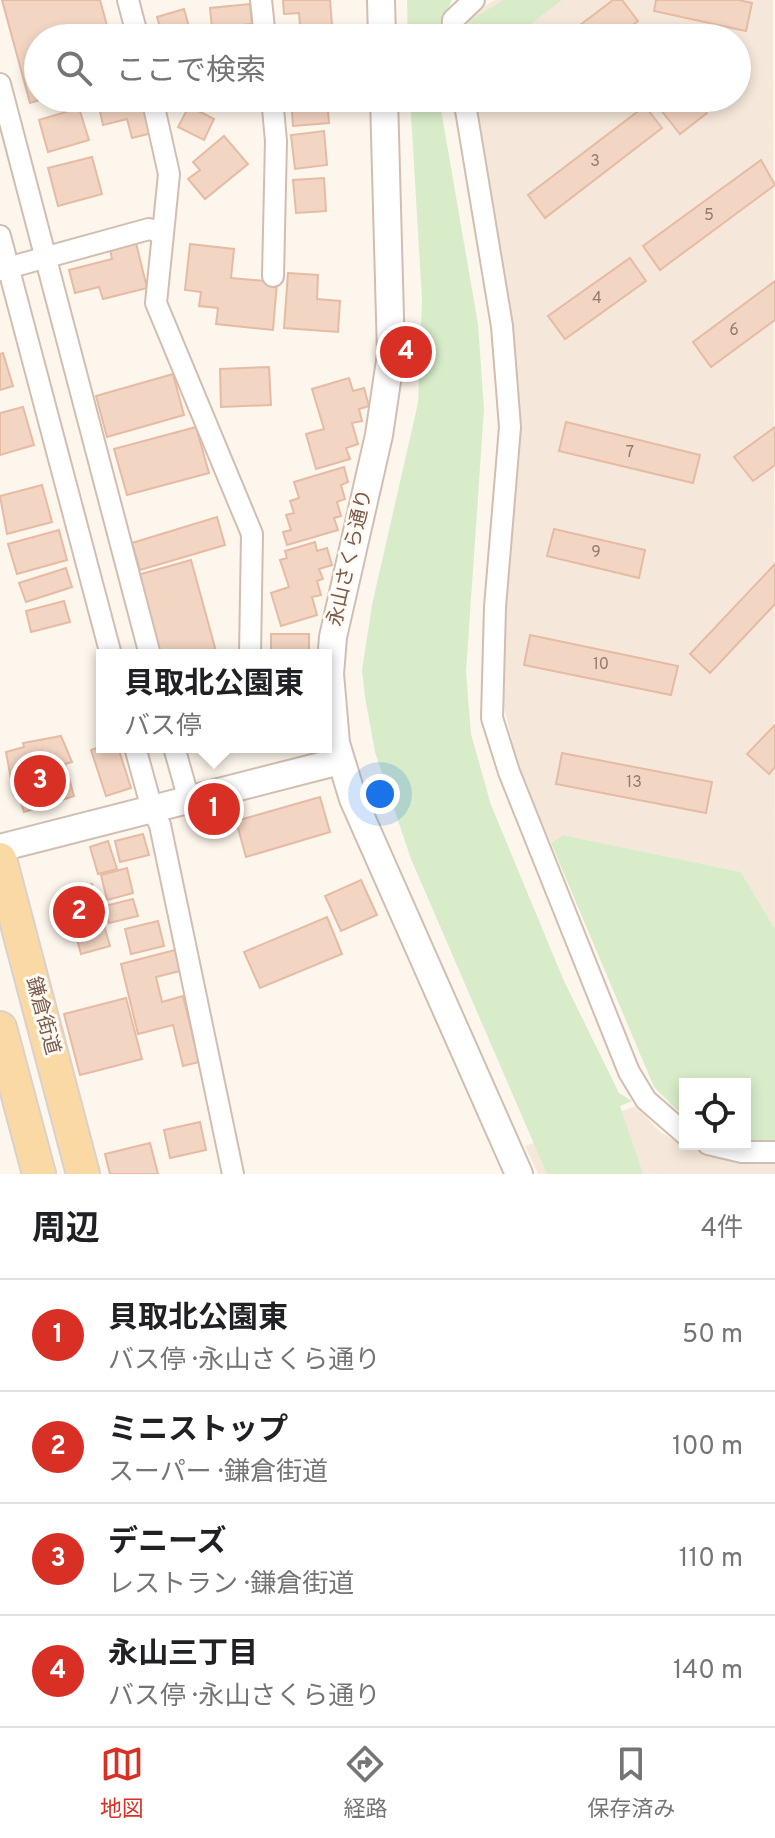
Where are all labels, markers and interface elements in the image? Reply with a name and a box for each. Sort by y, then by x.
search box [24,24,751,112]
icon: search [52,46,96,90]
text: ここで検索 [116,54,266,91]
house number: 3 [590,152,600,172]
house number: 5 [704,206,714,226]
house number: 4 [592,289,602,309]
house number: 6 [729,321,739,341]
pin: 4 [380,322,432,382]
house number: 7 [626,443,634,463]
street label: 永山さくら通り [323,487,379,629]
house number: 9 [591,543,601,563]
popup [96,649,332,753]
house number: 10 [593,655,609,675]
text: 貝取北公園東 [124,667,304,704]
text: バス停 [124,711,202,744]
pin: 3 [14,751,66,811]
house number: 13 [626,773,642,793]
your location [360,774,400,814]
pin: 1 [188,779,240,839]
pin: 2 [53,882,105,942]
street label: 鎌倉街道 [19,974,65,1058]
map controls [679,1078,751,1150]
button: locate [679,1078,751,1150]
text: 周辺 [32,1209,100,1252]
text: 4件 [701,1213,743,1246]
text: 貝取北公園東 [108,1301,288,1338]
text: 1 [53,1319,63,1352]
text: 50 m [682,1319,743,1352]
text: バス停 · 永山さくら通り [108,1345,380,1378]
text: ミニストップ [108,1413,288,1450]
text: 2 [50,1431,66,1464]
text: 100 m [672,1431,743,1464]
text: スーパー · 鎌倉街道 [108,1457,328,1490]
text: デニーズ [108,1525,227,1562]
text: 3 [50,1543,66,1576]
text: 110 m [679,1543,743,1576]
text: レストラン · 鎌倉街道 [108,1569,354,1602]
text: 永山三丁目 [108,1637,258,1674]
text: 4 [50,1655,66,1688]
text: 140 m [673,1655,743,1688]
text: バス停 · 永山さくら通り [108,1681,380,1714]
tab: 地図 [100,1742,144,1824]
tab: 経路 [343,1742,387,1824]
tab: 保存済み [587,1742,675,1824]

